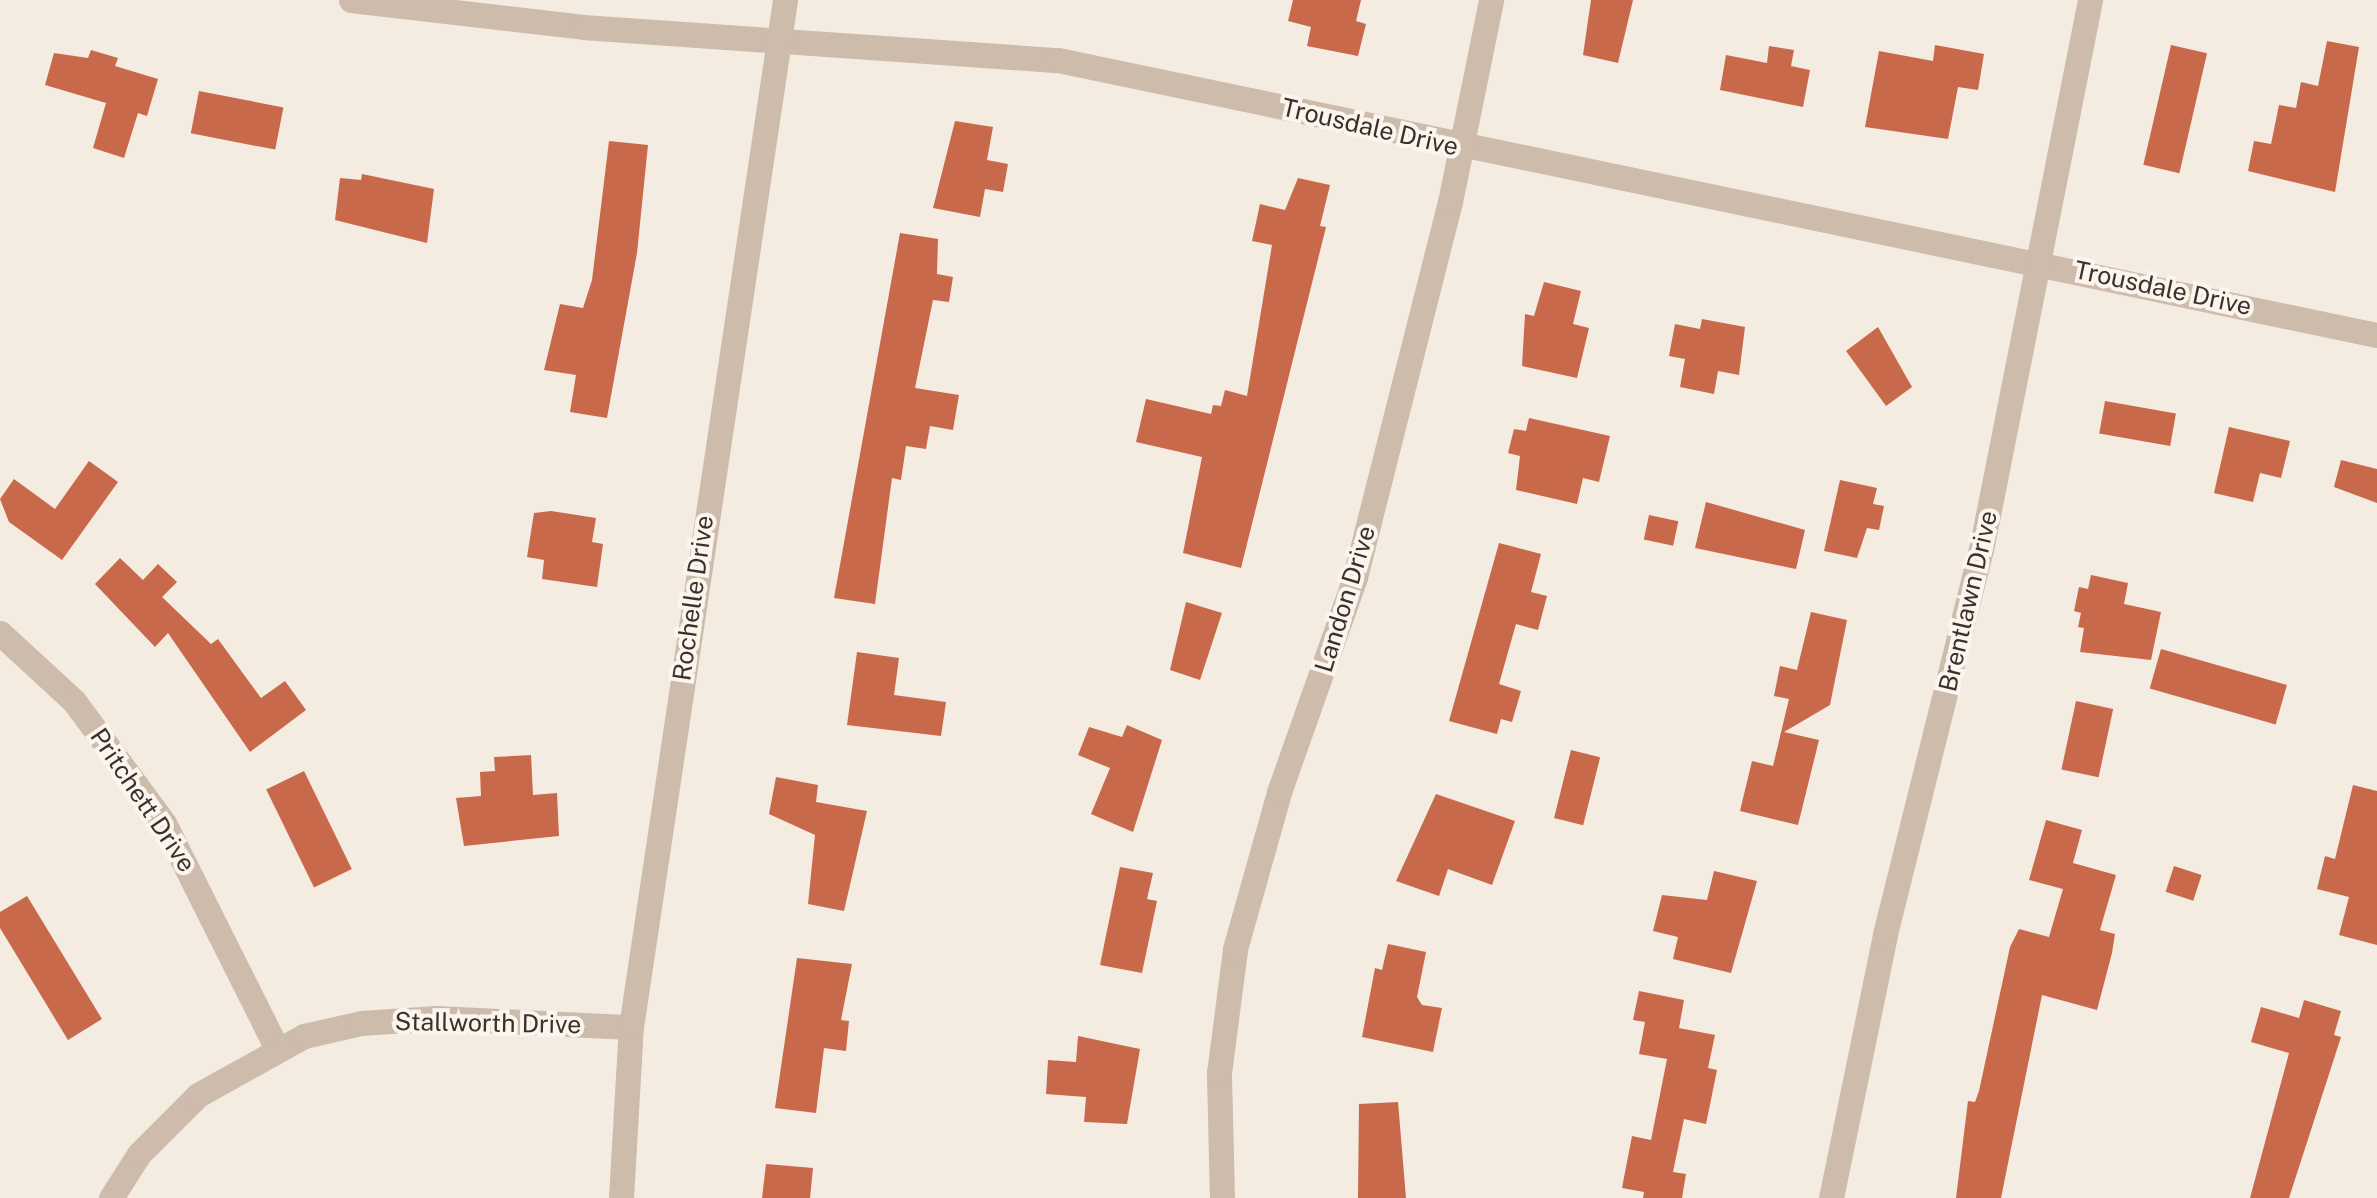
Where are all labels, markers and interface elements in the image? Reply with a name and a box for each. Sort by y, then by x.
street label: Trousdale Drive [1279,92,1461,162]
street label: Trousdale Drive [2072,255,2254,321]
street label: Brentlawn Drive [1933,508,2003,694]
street label: Rochelle Drive [667,513,719,683]
street label: Landon Drive [1308,522,1382,676]
street label: Pritchett Drive [84,722,202,878]
street label: Stallworth Drive [394,1006,582,1040]

